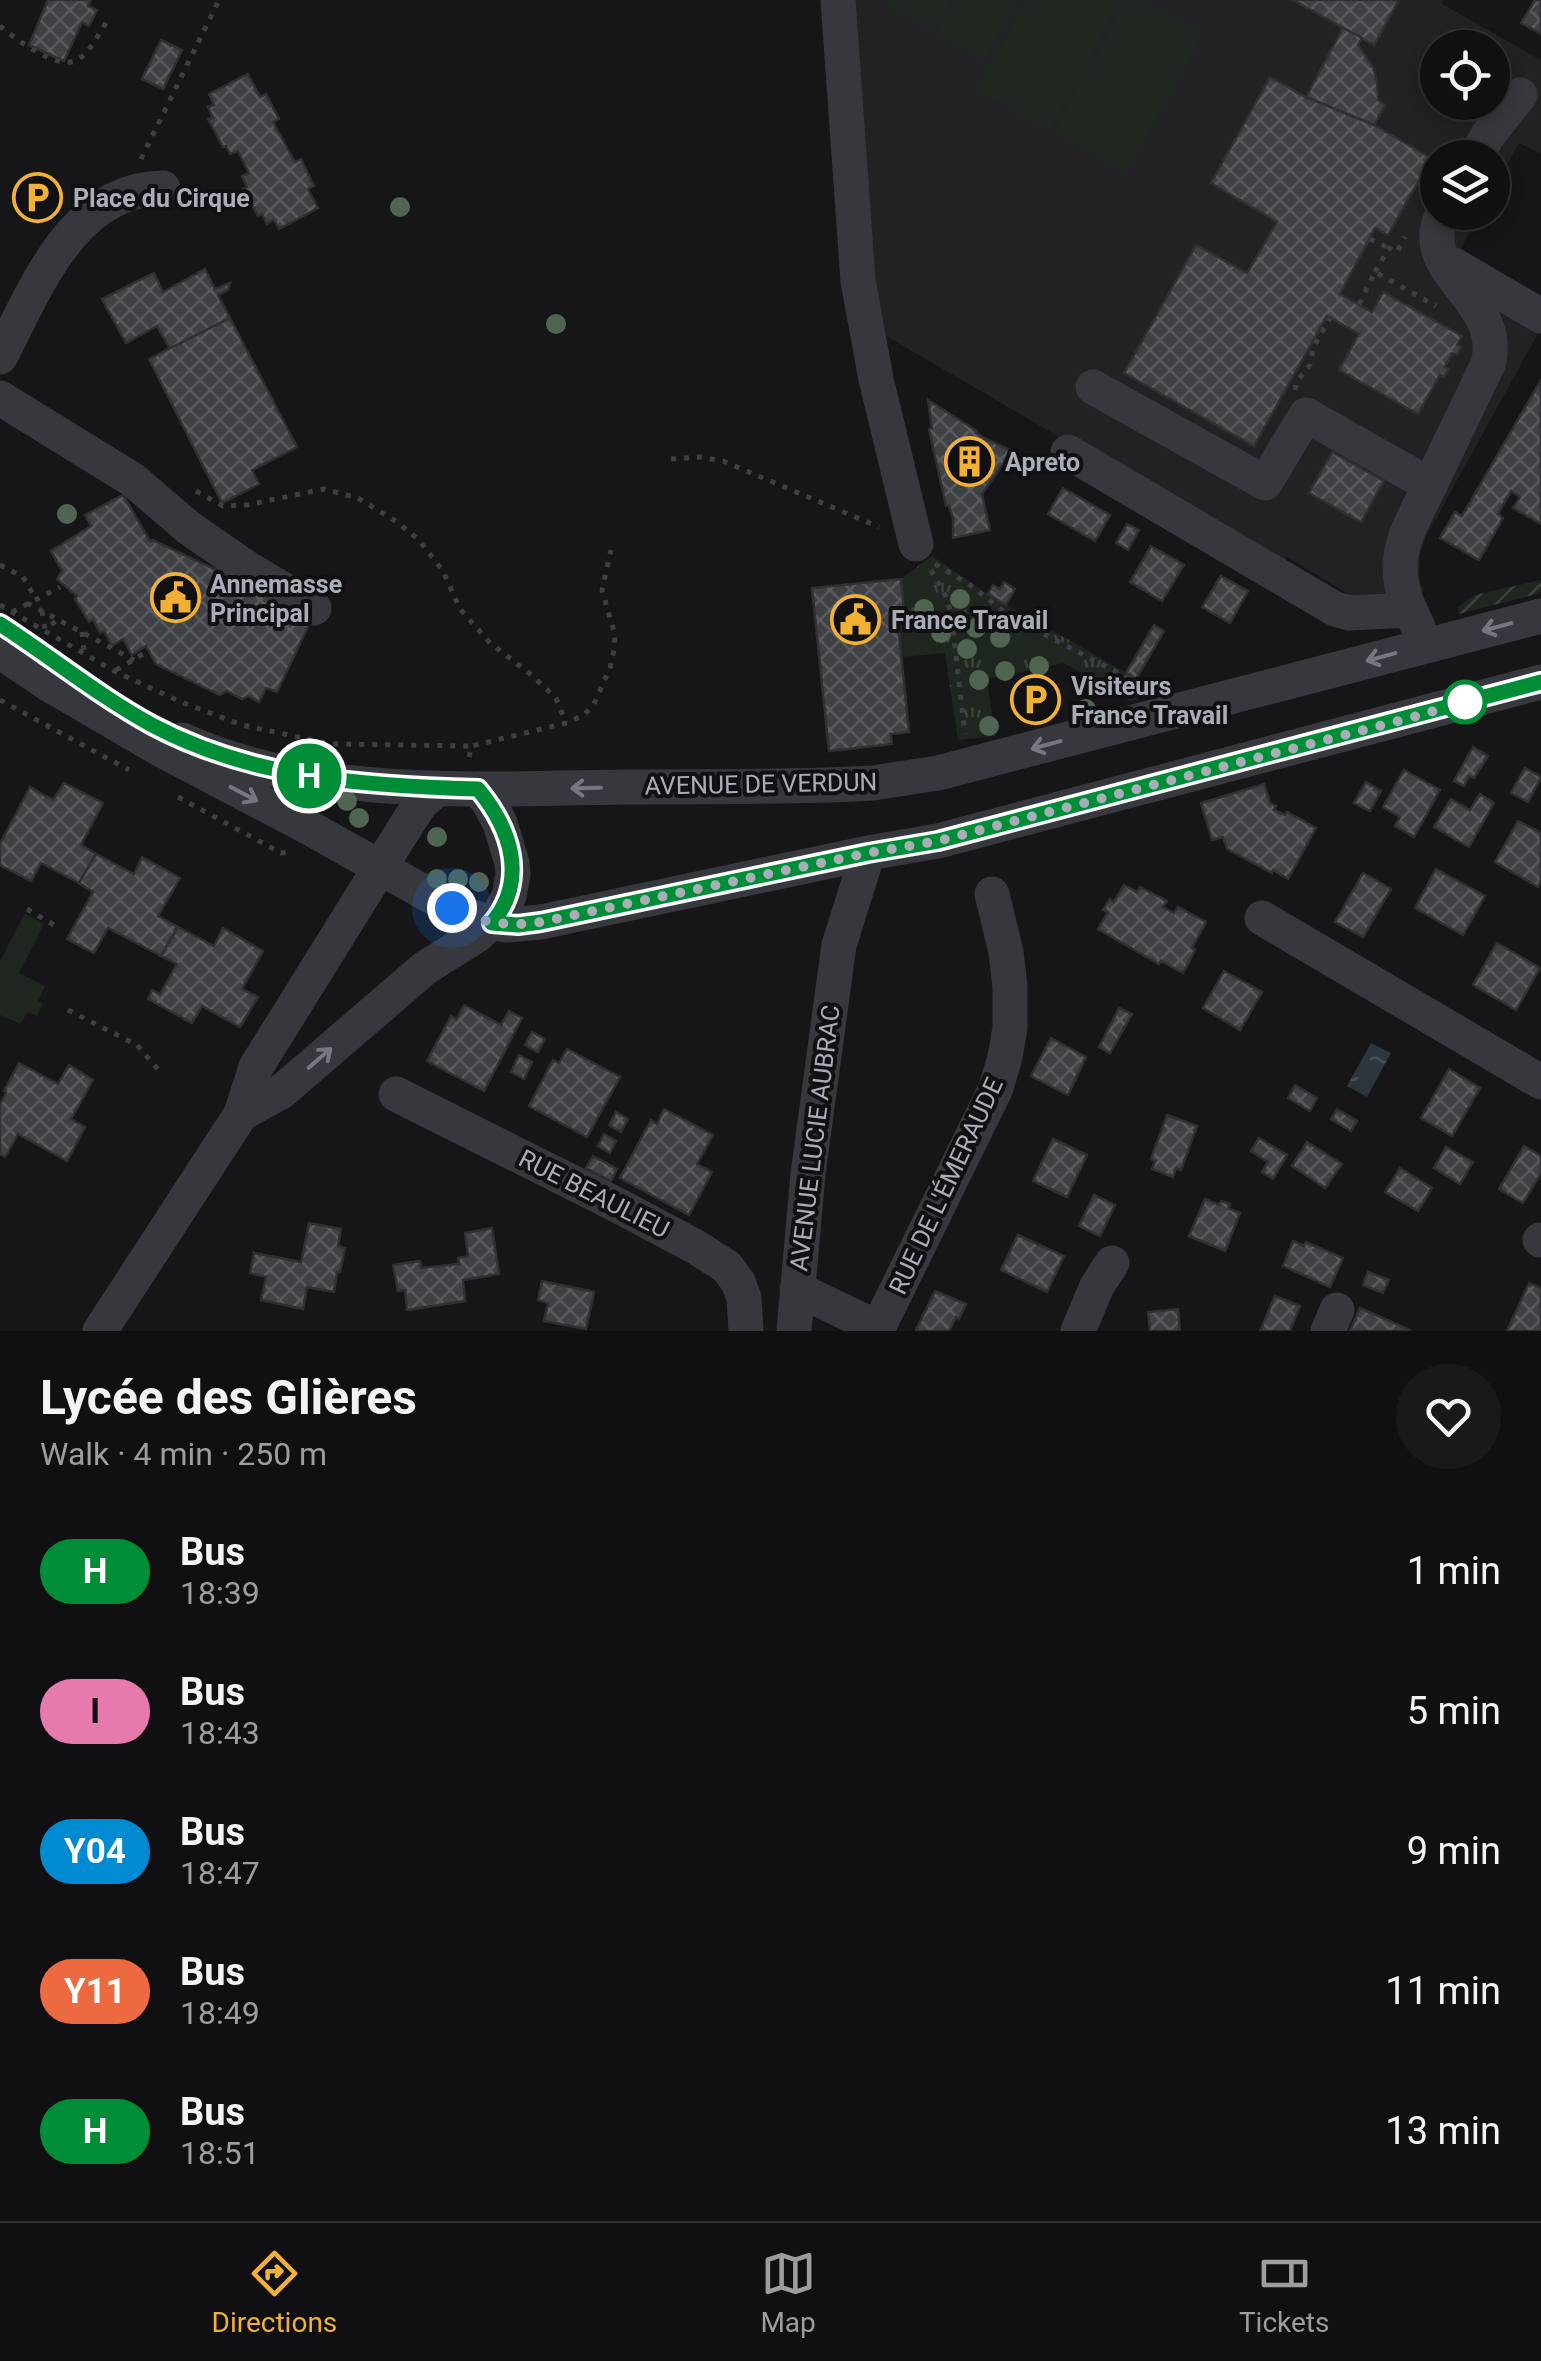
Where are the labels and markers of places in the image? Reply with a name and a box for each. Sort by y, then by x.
parking icon: Place du Cirque [12,172,64,224]
place label: Place du Cirque [73,184,250,213]
building icon: Apreto [944,436,996,488]
place label: Apreto [1005,448,1080,477]
place label: Annemasse Principal [210,570,342,628]
public building icon: Annemasse Principal [149,572,201,624]
public building icon: France Travail [830,594,882,646]
place label: France Travail [891,606,1048,635]
place label: Visiteurs France Travail [1071,672,1228,730]
parking icon: Visiteurs France Travail [1010,674,1062,726]
unlabelled marker [1444,681,1486,723]

